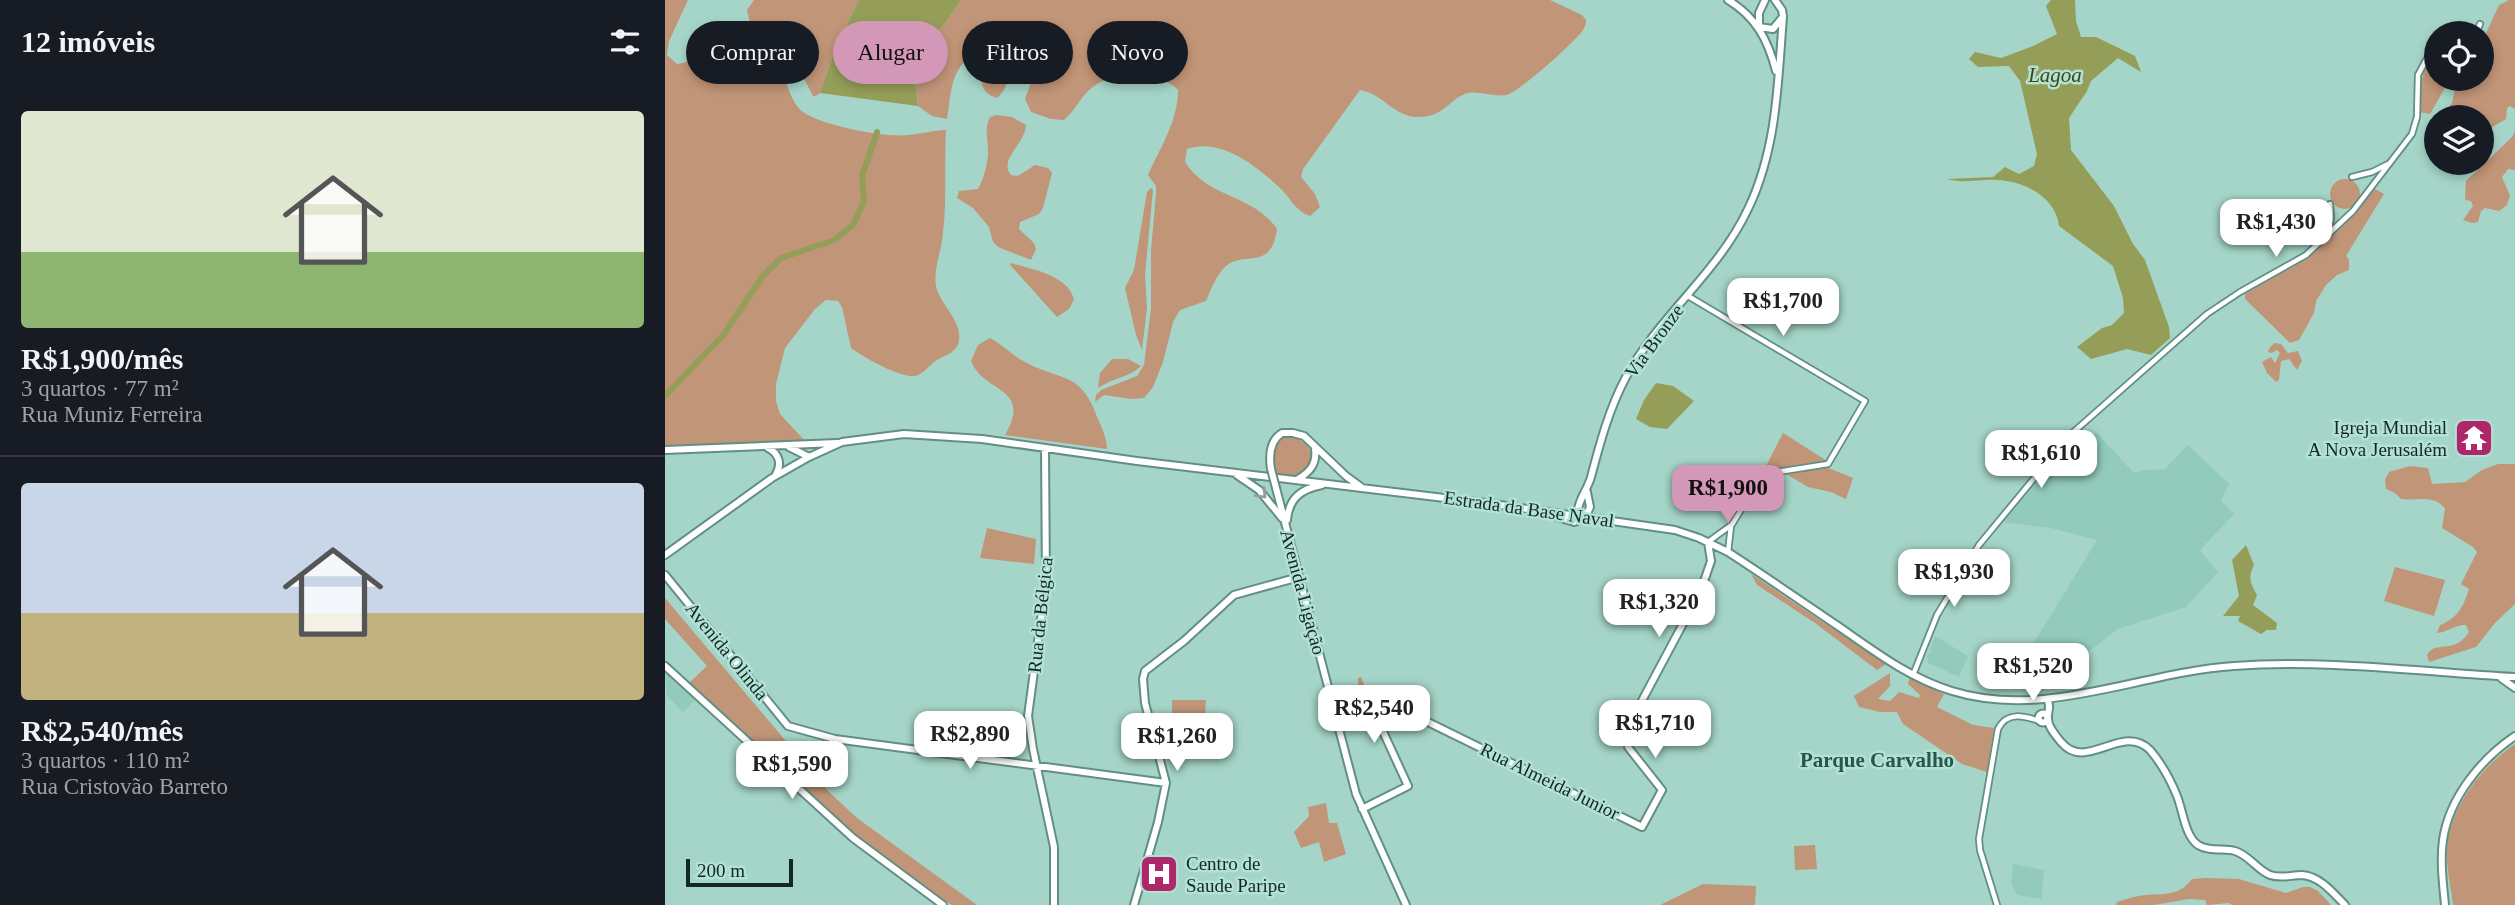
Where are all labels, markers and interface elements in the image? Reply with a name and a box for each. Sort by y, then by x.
chip: Comprar [686,21,819,84]
chip: Alugar [833,21,948,84]
chip: Filtros [962,21,1073,84]
chip: Novo [1087,21,1188,84]
map controls [2424,21,2494,175]
button: locate [2424,21,2494,91]
icon: filters [606,23,644,61]
text: 12 imóveis [21,25,155,58]
water label: Lagoa [2027,63,2082,87]
button: layers [2424,105,2494,175]
icon: home [270,157,396,283]
pin: R$1,430 [2211,200,2341,259]
text: R$1,430 [2236,209,2316,234]
pin: R$1,700 [1718,278,1848,338]
text: R$1,700 [1743,288,1823,313]
street label: Via Bronze [1620,300,1688,382]
text: R$1,900/mês [21,342,183,375]
text: 3 quartos · 77 m² [21,376,179,401]
text: Rua Muniz Ferreira [21,402,202,427]
place label: Igreja Mundial A Nova Jerusalém [2308,417,2447,460]
temple icon: Igreja Mundial A Nova Jerusalém [2453,417,2495,459]
pin: R$1,610 [1976,430,2106,490]
text: R$1,610 [2001,440,2081,465]
pin: R$1,900 [1663,466,1793,525]
text: R$1,900 [1688,475,1768,500]
one-way arrow [1254,486,1267,499]
street label: Estrada da Base Naval [1443,487,1615,531]
street label: Avenida Ligação [1276,527,1330,657]
icon: home [270,529,396,655]
pin: R$1,930 [1889,550,2019,609]
street label: Rua da Bélgica [1023,556,1057,674]
text: R$1,930 [1914,559,1994,584]
pin: R$1,320 [1594,580,1724,639]
text: R$1,320 [1619,589,1699,614]
street label: Avenida Olinda [681,598,773,704]
pin: R$1,520 [1968,644,2098,703]
text: R$1,520 [1993,653,2073,678]
pin: R$2,540 [1309,686,1439,745]
text: R$2,540 [1334,695,1414,720]
pin: R$1,710 [1590,700,1720,760]
text: R$1,710 [1615,710,1695,735]
pin: R$2,890 [905,712,1035,771]
text: R$2,540/mês [21,714,183,747]
pin: R$1,260 [1112,714,1242,773]
text: R$2,890 [930,721,1010,746]
text: R$1,260 [1137,723,1217,748]
street label: Rua Almeida Junior [1477,738,1624,824]
pin: R$1,590 [727,742,857,801]
text: 3 quartos · 110 m² [21,748,189,773]
district label: Parque Carvalho [1800,748,1954,772]
text: R$1,590 [752,751,832,776]
text: Rua Cristovão Barreto [21,774,228,799]
hospital icon: Centro de Saude Paripe [1138,853,1180,895]
place label: Centro de Saude Paripe [1186,853,1286,896]
scale bar [686,856,793,888]
text: 200 m [697,860,745,881]

